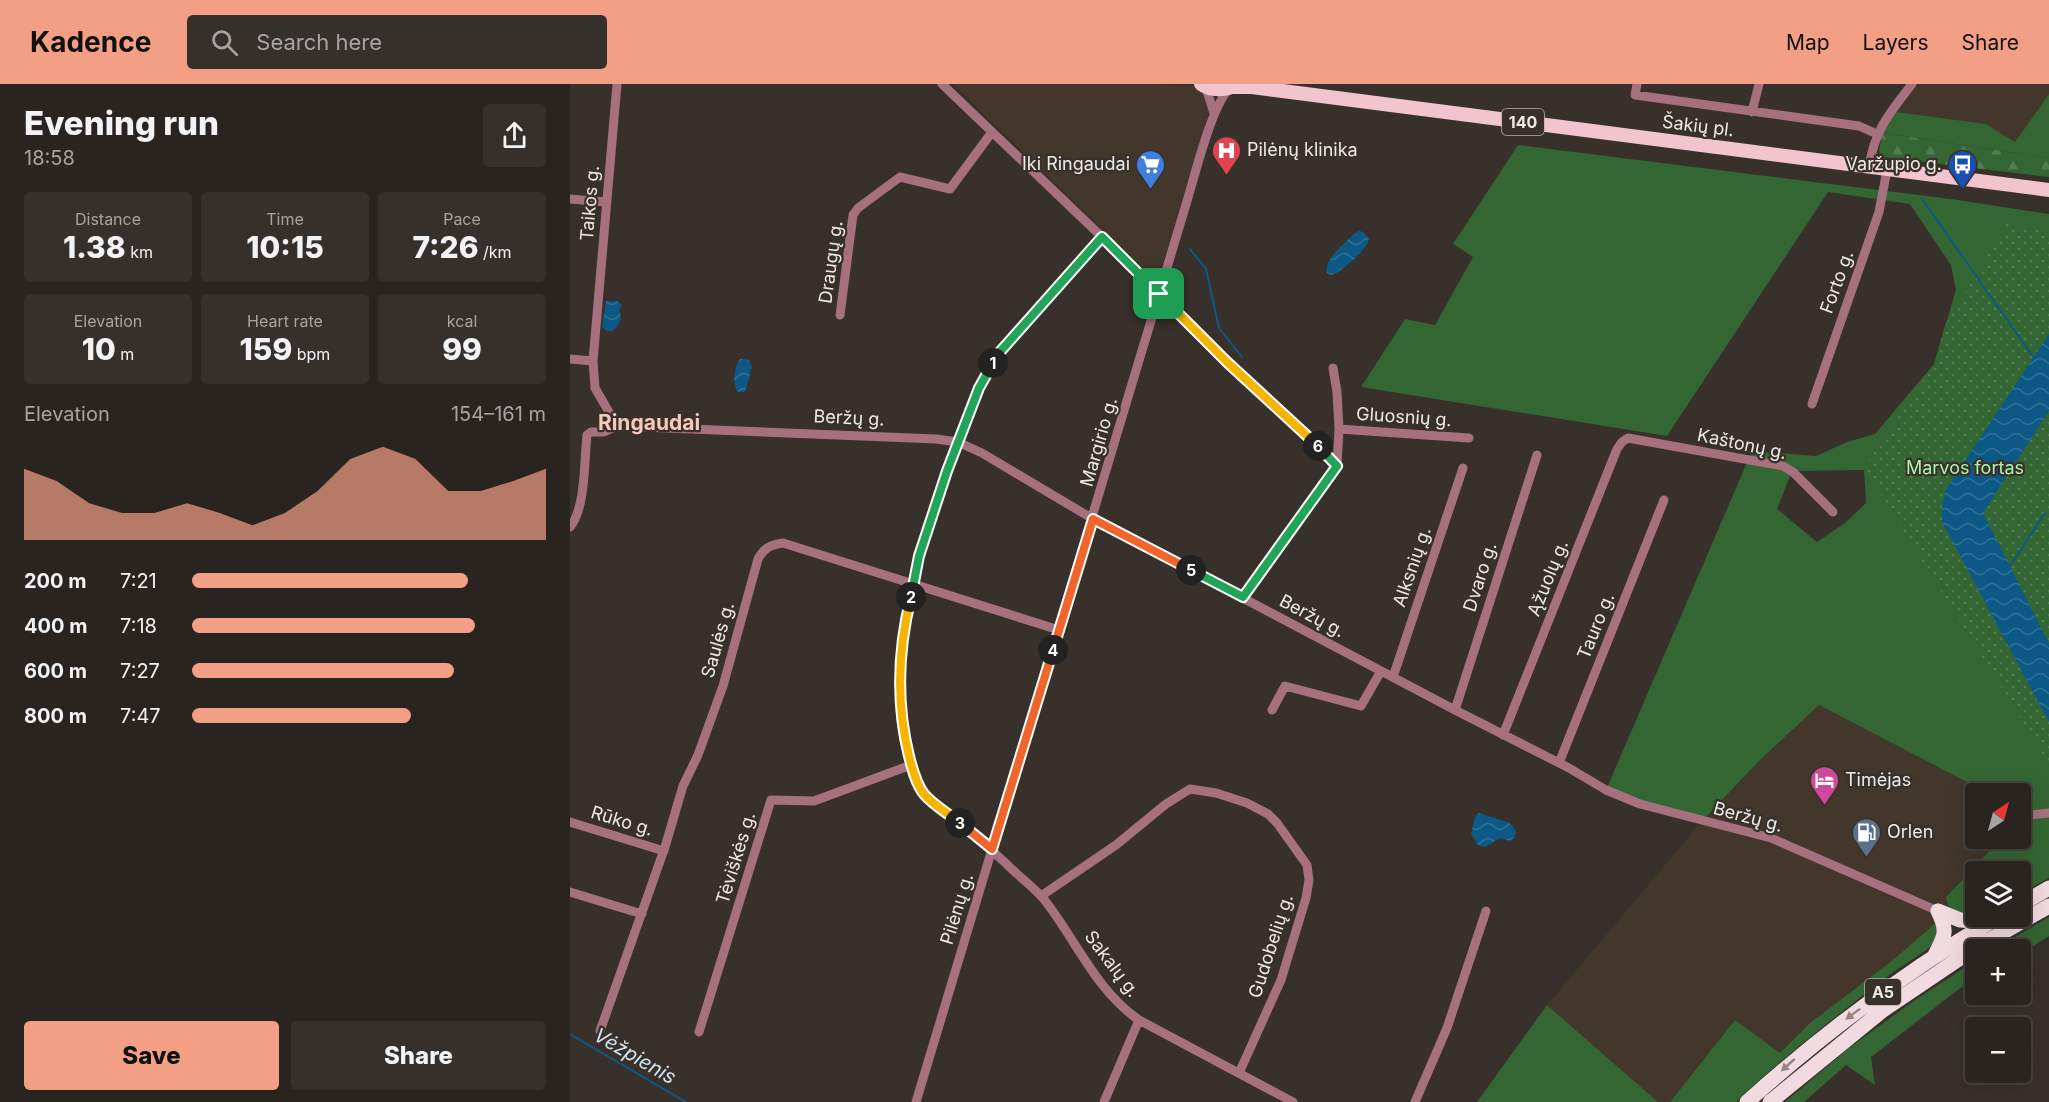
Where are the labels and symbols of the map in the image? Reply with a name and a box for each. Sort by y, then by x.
road number: 140 [1502,109,1544,135]
street label: Šakių pl. [1661,110,1735,140]
hospital icon: Pilėnų klinika [1210,134,1242,176]
place label: Pilėnų klinika [1247,139,1358,160]
supermarket icon: Iki Ringaudai [1135,148,1167,190]
bus stop icon: Varžupio g. [1947,148,1979,190]
place label: Iki Ringaudai [1022,153,1130,174]
place label: Varžupio g. [1846,153,1942,174]
street label: Taikos g. [576,164,603,242]
street label: Draugų g. [814,219,847,305]
street label: Forto g. [1815,247,1858,316]
pin [1133,268,1184,319]
pin: 1 [978,348,1008,378]
street label: Margirio g. [1076,395,1121,489]
street label: Gluosnių g. [1356,403,1452,430]
street label: Beržų g. [813,405,885,430]
district label: Ringaudai [598,410,700,435]
street label: Kaštonų g. [1696,424,1789,463]
pin: 6 [1303,431,1333,461]
park label: Marvos fortas [1906,457,2024,478]
street label: Alksnių g. [1388,524,1435,610]
street label: Ąžuolų g. [1523,537,1572,619]
street label: Dvaro g. [1458,540,1501,614]
pin: 5 [1176,555,1206,585]
pin: 2 [896,582,926,612]
street label: Beržų g. [1276,590,1348,641]
street label: Tauro g. [1573,590,1618,662]
street label: Saulės g. [697,600,738,680]
pin: 4 [1038,635,1068,665]
hotel icon: Timėjas [1808,764,1840,806]
place label: Timėjas [1845,769,1911,790]
north arrow [1965,783,2031,849]
street label: Beržų g. [1711,797,1785,836]
street label: Rūko g. [589,801,656,840]
pin: 3 [945,808,975,838]
street label: Tėviškės g. [712,809,759,906]
fuel station icon: Orlen [1850,816,1882,858]
place label: Orlen [1887,821,1933,842]
street label: Pilėnų g. [936,871,977,947]
street label: Gudobelių g. [1244,891,1297,1000]
street label: Sakalų g. [1081,926,1144,1001]
road number: A5 [1865,979,1901,1005]
one-way arrow [1845,1008,1860,1020]
water label: Vėžpienis [590,1023,680,1089]
one-way arrow [1781,1058,1796,1072]

